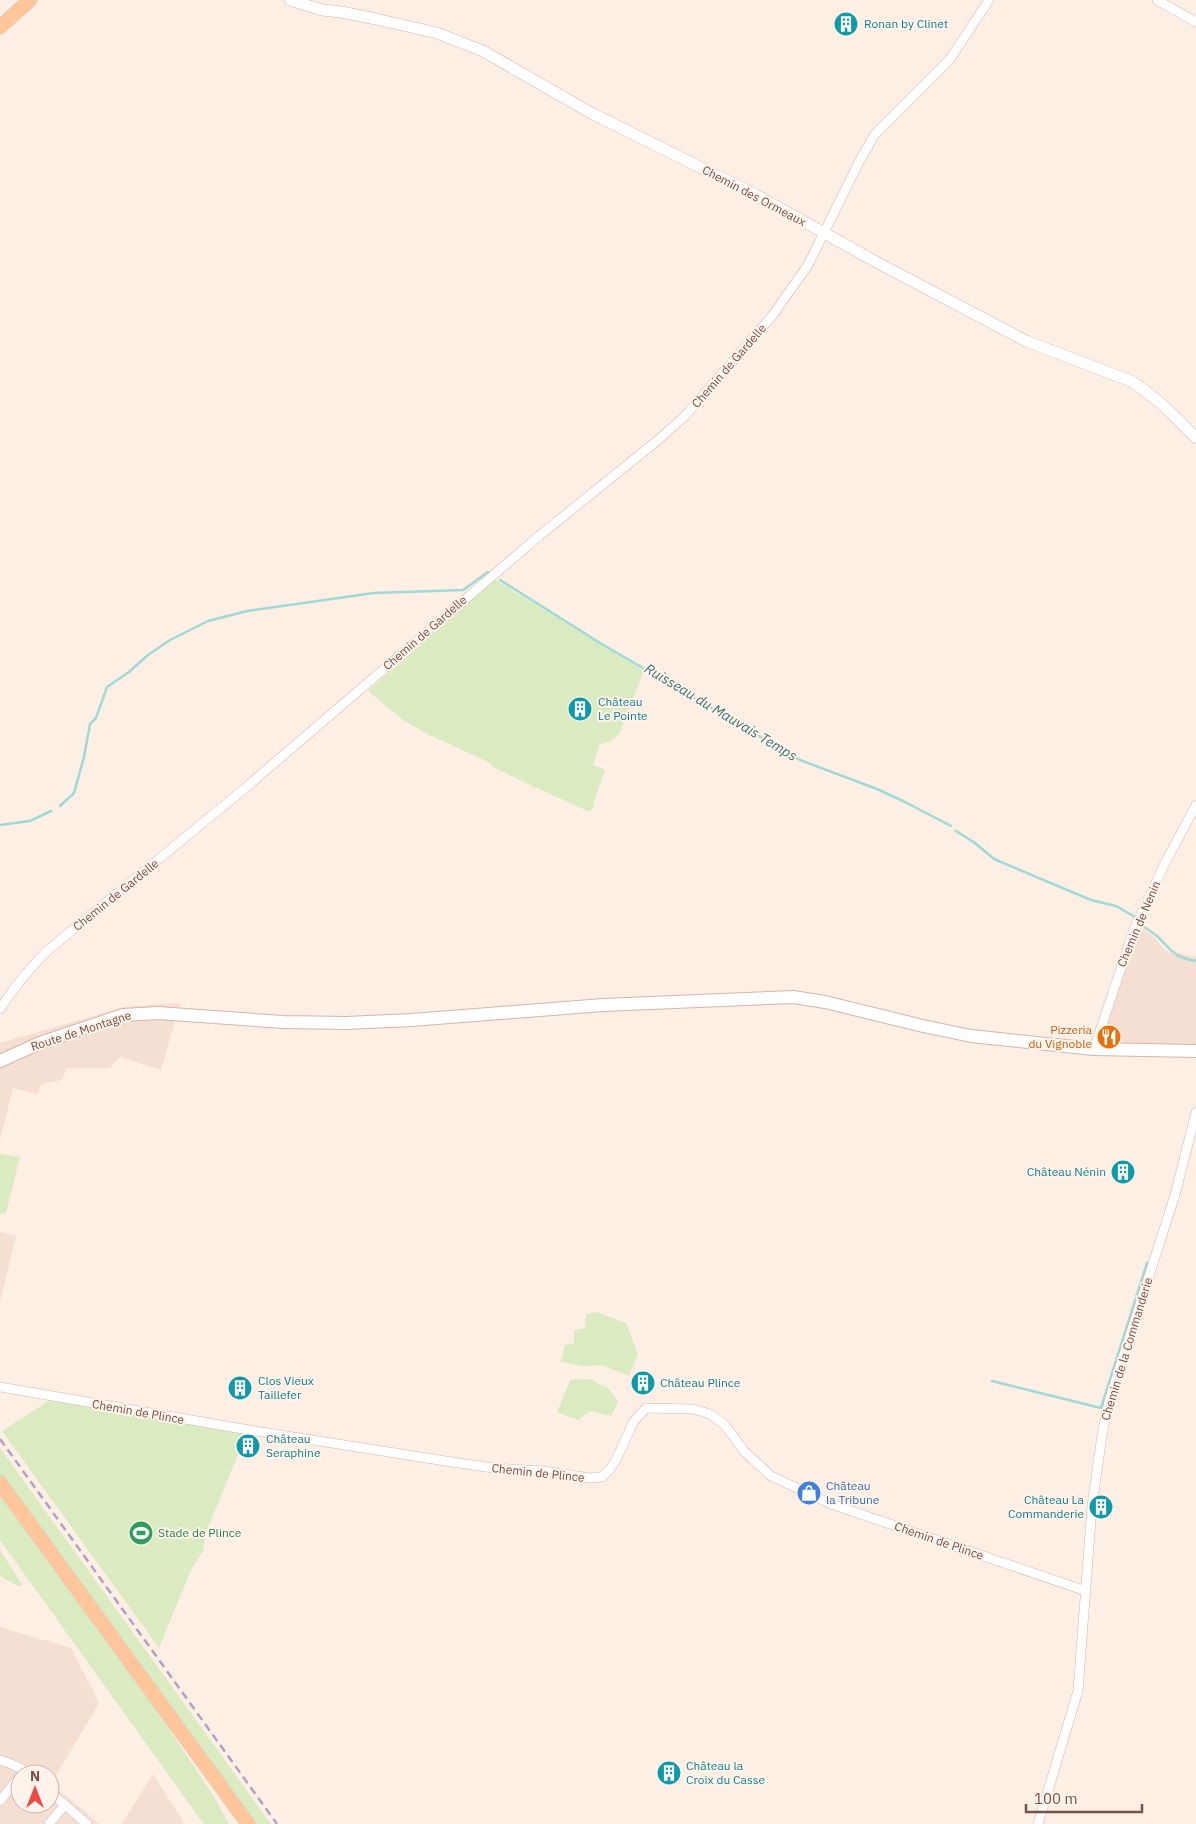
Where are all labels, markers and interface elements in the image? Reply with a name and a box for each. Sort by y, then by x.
building icon: Ronan by Clinet [833,11,859,37]
place label: Ronan by Clinet [864,16,948,31]
street label: Chemin des Ormeaux [700,162,809,229]
street label: Chemin de Gardelle [688,320,769,411]
street label: Chemin de Gardelle [380,592,470,673]
water label: Ruisseau du Mauvais Temps [641,659,801,765]
place label: Château Le Pointe [598,694,648,723]
building icon: Château Le Pointe [567,696,593,722]
street label: Chemin de Gardelle [70,855,162,934]
street label: Chemin de Nenin [1114,878,1163,969]
street label: Route de Montagne [29,1007,133,1054]
place label: Pizzeria du Vignoble [1028,1022,1093,1051]
restaurant icon: Pizzeria du Vignoble [1096,1024,1122,1050]
building icon: Château Nénin [1110,1159,1136,1185]
place label: Château Nénin [1027,1164,1106,1179]
street label: Chemin de la Commanderie [1098,1275,1156,1422]
building icon: Château Plince [630,1370,656,1396]
place label: Clos Vieux Taillefer [258,1373,314,1402]
building icon: Clos Vieux Taillefer [227,1375,253,1401]
place label: Château Plince [660,1375,741,1390]
street label: Chemin de Plince [91,1396,186,1427]
place label: Château Seraphine [266,1431,321,1460]
building icon: Château Seraphine [235,1433,261,1459]
street label: Chemin de Plince [491,1460,586,1485]
place label: Château la Tribune [826,1478,880,1507]
shop icon: Château la Tribune [796,1480,822,1506]
place label: Château La Commanderie [1008,1492,1085,1521]
building icon: Château La Commanderie [1088,1494,1114,1520]
street label: Chemin de Plince [893,1518,986,1563]
sports icon: Stade de Plince [128,1520,154,1546]
place label: Stade de Plince [158,1525,242,1540]
place label: Château la Croix du Casse [686,1758,766,1787]
building icon: Château la Croix du Casse [656,1760,682,1786]
north arrow [10,1764,60,1814]
text: N [30,1767,40,1785]
scale bar [1026,1782,1142,1814]
text: 100 m [1034,1789,1078,1808]

